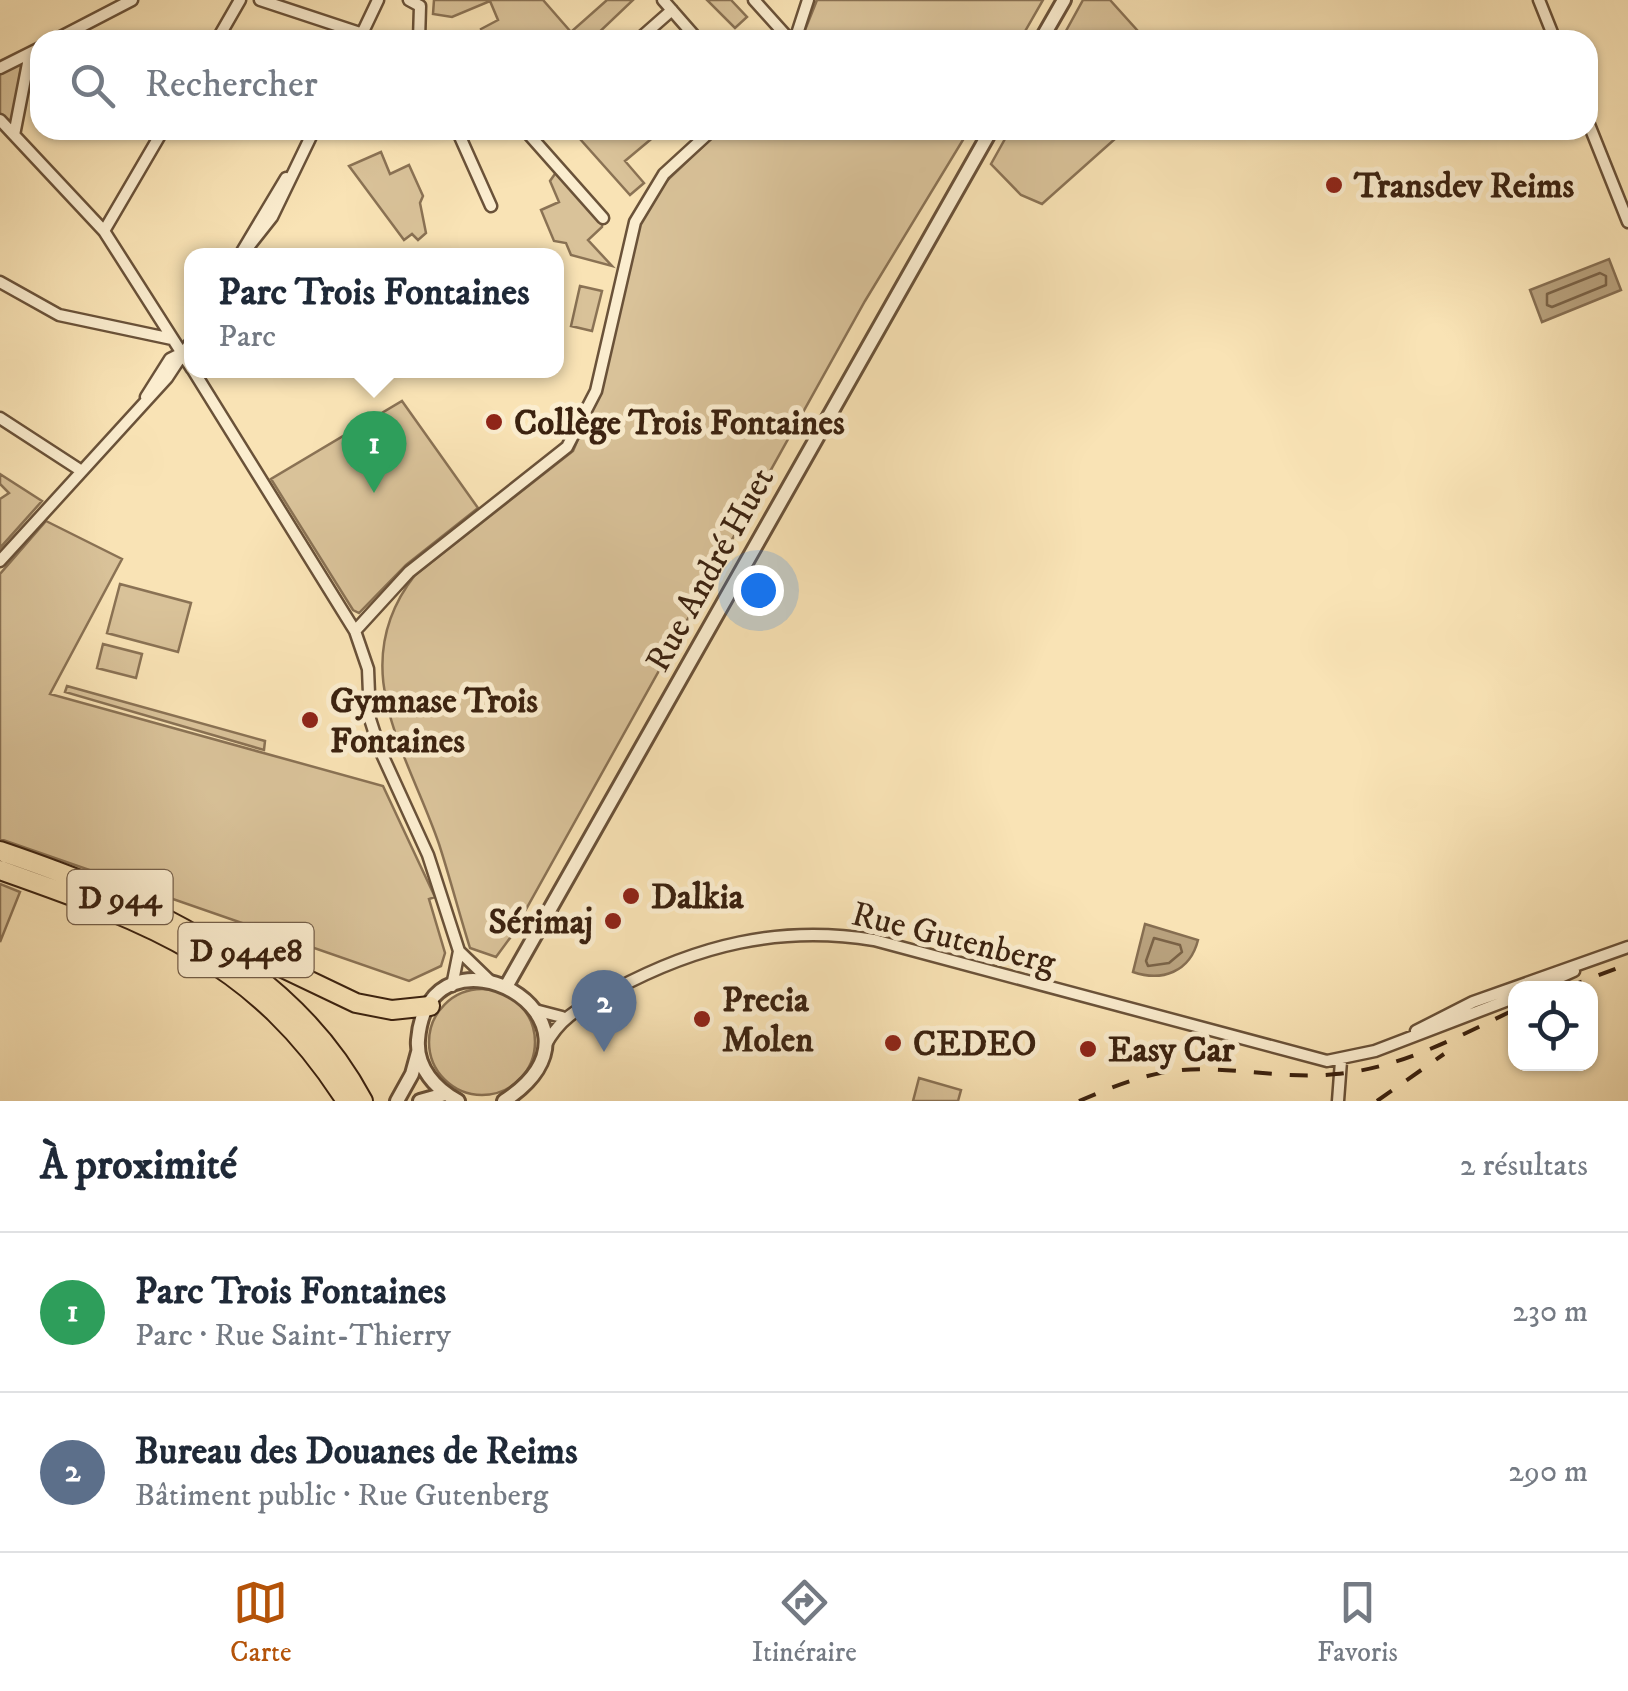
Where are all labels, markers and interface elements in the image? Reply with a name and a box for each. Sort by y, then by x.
search box [30,30,1598,140]
icon: search [65,58,120,113]
text: Rechercher [145,61,318,109]
place label: Transdev Reims [1353,165,1575,209]
marker: Transdev Reims [1323,174,1345,196]
popup [184,248,564,378]
text: Parc Trois Fontaines [218,269,530,317]
text: Parc [218,317,276,357]
place label: Collège Trois Fontaines [514,402,845,446]
pin: 1 [342,410,406,493]
marker: Collège Trois Fontaines [483,411,505,433]
street label: Rue André Huet [637,460,785,680]
your location [733,565,784,616]
place label: Gymnase Trois Fontaines [330,680,538,764]
marker: Gymnase Trois Fontaines [299,709,321,731]
road number: D 944 [68,870,172,924]
place label: Dalkia [651,876,745,920]
marker: Dalkia [620,885,642,907]
street label: Rue Gutenberg [847,892,1061,986]
place label: Sérimaj [489,901,593,945]
marker: Sérimaj [602,910,624,932]
road number: D 944e8 [178,923,314,977]
pin: 2 [572,970,636,1052]
place label: Precia Molen [722,979,814,1063]
map controls [1508,981,1598,1071]
button: locate [1508,981,1598,1071]
marker: Precia Molen [691,1008,713,1030]
place label: CEDEO [913,1023,1036,1067]
place label: Easy Car [1108,1029,1236,1073]
marker: CEDEO [882,1032,904,1054]
marker: Easy Car [1077,1038,1099,1060]
text: À proximité [40,1140,237,1192]
text: 2 résultats [1460,1146,1588,1186]
text: Parc Trois Fontaines [135,1268,446,1316]
text: 1 [67,1292,78,1332]
text: 230 m [1512,1292,1588,1332]
text: Parc · Rue Saint-Thierry [135,1316,451,1356]
text: Bureau des Douanes de Reims [135,1428,578,1476]
text: 2 [65,1452,80,1492]
text: 290 m [1508,1452,1588,1492]
text: Bâtiment public · Rue Gutenberg [135,1476,548,1516]
tab: Carte [230,1575,292,1670]
tab: Itinéraire [752,1575,857,1670]
tab: Favoris [1317,1575,1398,1670]

